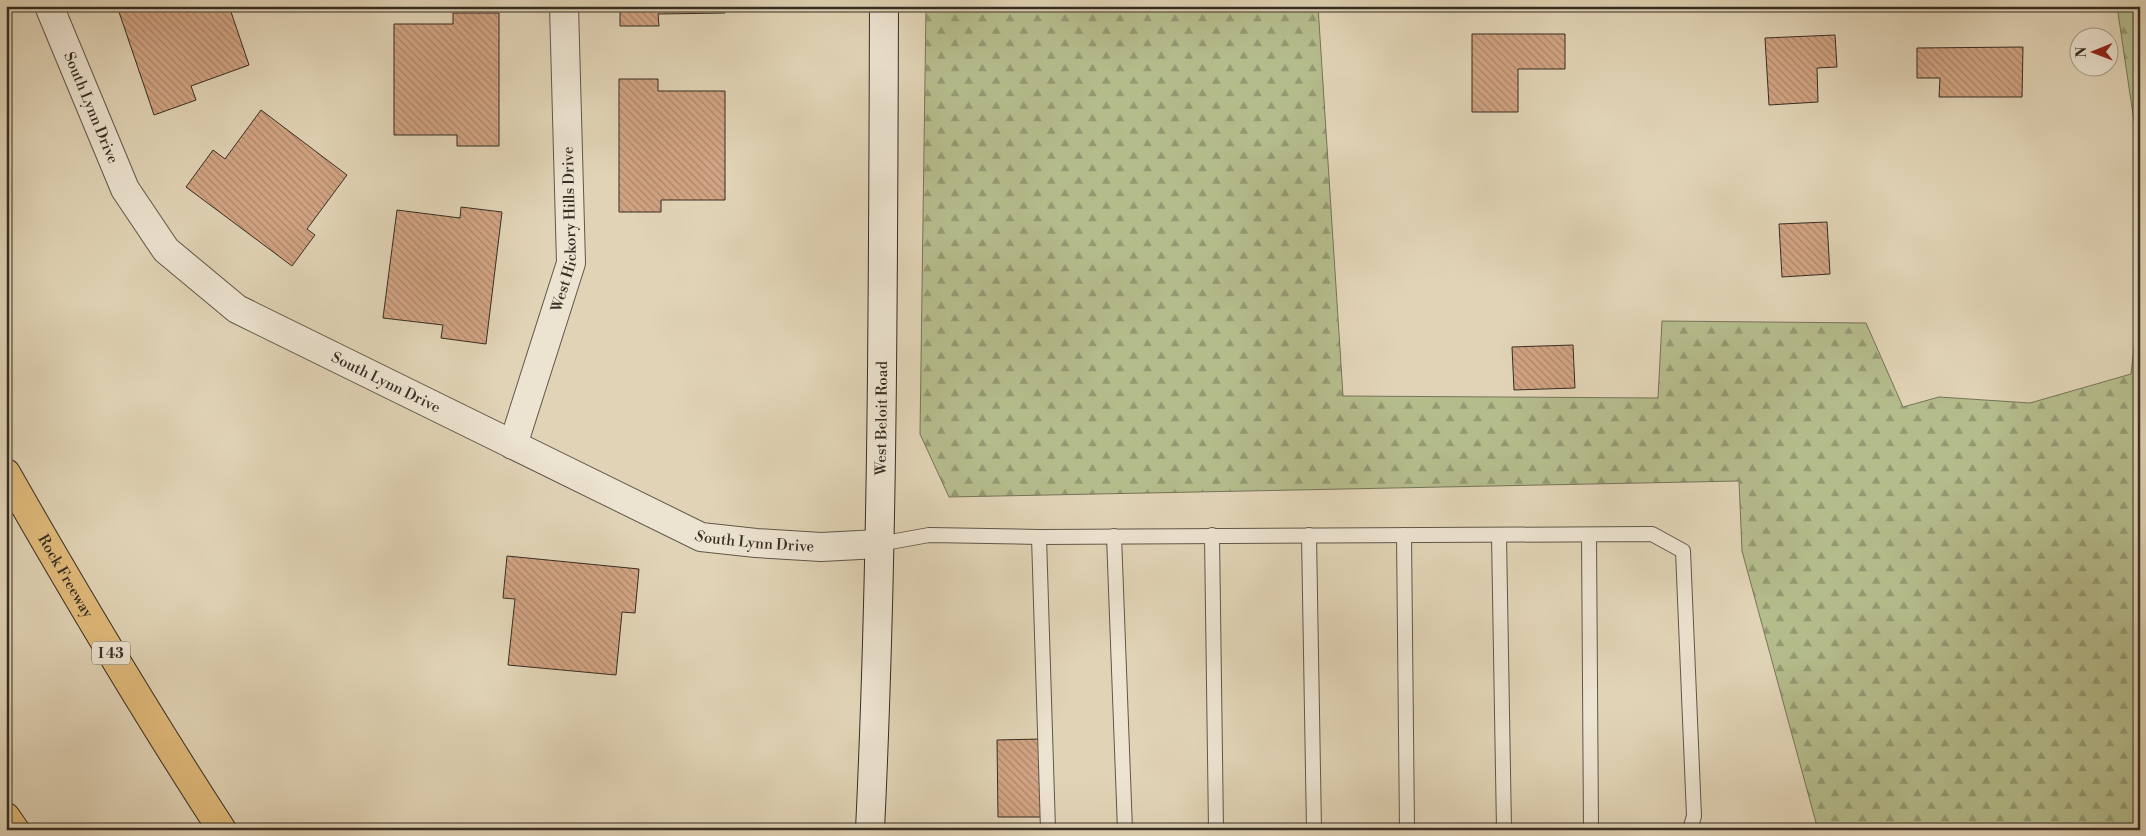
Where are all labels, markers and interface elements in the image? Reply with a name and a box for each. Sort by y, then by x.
north arrow [2068,28,2118,78]
text: N [2073,47,2091,58]
street label: South Lynn Drive [59,49,122,166]
street label: West Hickory Hills Drive [547,146,581,315]
street label: South Lynn Drive [328,348,443,417]
street label: West Beloit Road [872,360,892,477]
street label: South Lynn Drive [692,526,815,557]
street label: Rock Freeway [33,531,98,622]
road number: I 43 [92,641,130,664]

